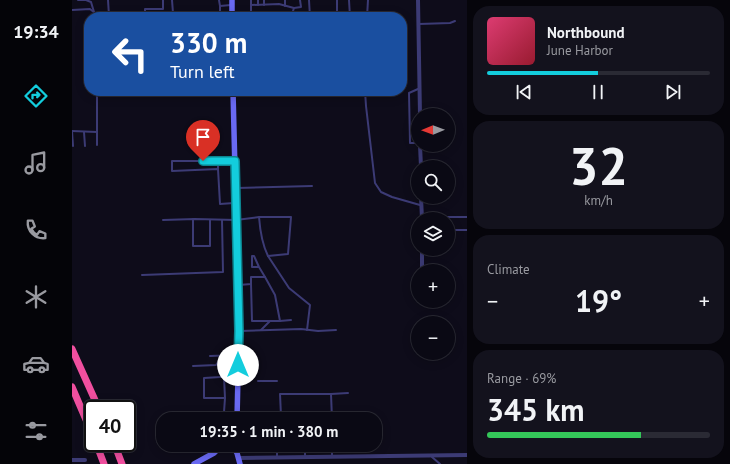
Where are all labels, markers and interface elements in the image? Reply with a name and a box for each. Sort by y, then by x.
text: 19:34 [13,20,59,43]
text: Northbound [547,23,624,42]
text: 330 m [170,24,247,61]
icon: left [104,28,156,80]
text: June Harbor [547,42,613,59]
text: Turn left [170,60,235,83]
icon: previous [513,81,535,103]
icon: pause [587,81,609,103]
icon: next [662,81,684,103]
icon: directions [22,82,50,110]
north arrow [411,108,455,152]
map controls [411,108,455,360]
pin [186,120,220,161]
icon: arrive [192,126,214,148]
text: 32 [569,132,628,199]
icon: music [22,149,50,177]
button: search [411,160,455,204]
text: km/h [584,192,613,209]
button: layers [411,212,455,256]
icon: phone [22,216,50,244]
text: Climate [487,261,530,278]
button: + [411,264,455,308]
text: 19° [575,281,622,320]
icon: climate [22,283,50,311]
text: − [487,287,498,315]
text: + [699,287,710,315]
button: − [411,316,455,360]
position arrow [217,344,259,386]
icon: car [22,350,50,378]
text: Range · 69% [487,370,556,387]
text: 345 km [487,390,585,429]
speed limit sign: 40 [84,400,136,452]
icon: filters [22,417,50,445]
text: 19:35 · 1 min · 380 m [200,422,338,441]

